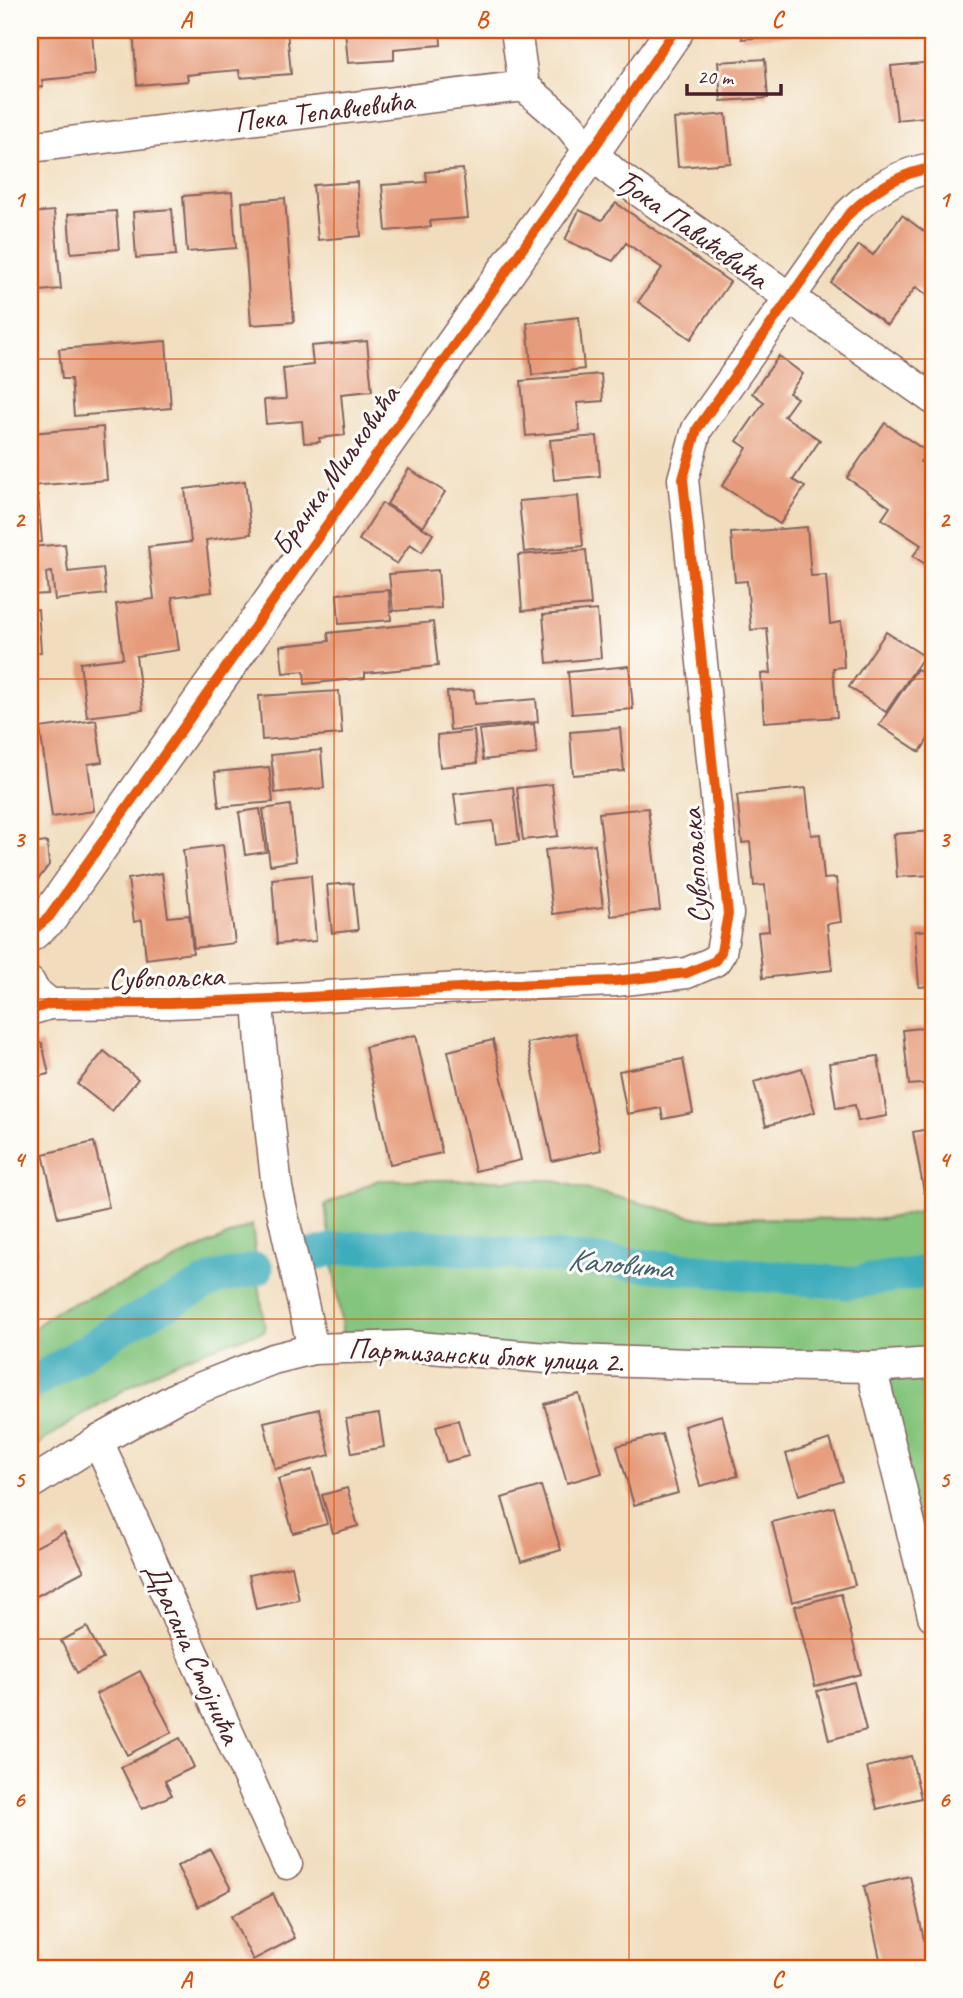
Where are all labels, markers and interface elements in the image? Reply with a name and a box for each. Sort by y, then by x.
text: A [180,5,194,34]
text: B [476,5,490,34]
text: C [772,5,786,34]
scale bar [687,52,781,96]
text: 20 m [697,64,735,90]
street label: Пека Тепавчевића [232,81,418,141]
street label: Ђока Павићевића [608,161,777,298]
text: 1 [14,185,27,214]
text: 1 [939,185,952,214]
street label: Бранка Миљковића [262,376,409,563]
text: 2 [14,505,27,534]
text: 2 [939,505,952,534]
street label: Сувопољска [672,805,718,925]
text: 3 [14,825,27,854]
text: 3 [939,825,952,854]
street label: Сувопољска [107,956,226,998]
text: 4 [14,1145,27,1174]
text: 4 [939,1145,952,1174]
water label: Каловита [566,1239,677,1289]
street label: Партизански блок улица 2. [347,1329,625,1381]
text: 5 [14,1465,26,1494]
text: 5 [939,1465,951,1494]
street label: Драгана Стојнића [136,1556,251,1751]
text: 6 [14,1785,27,1814]
text: 6 [939,1785,952,1814]
text: A [180,1965,194,1994]
text: B [476,1965,490,1994]
text: C [772,1965,786,1994]

